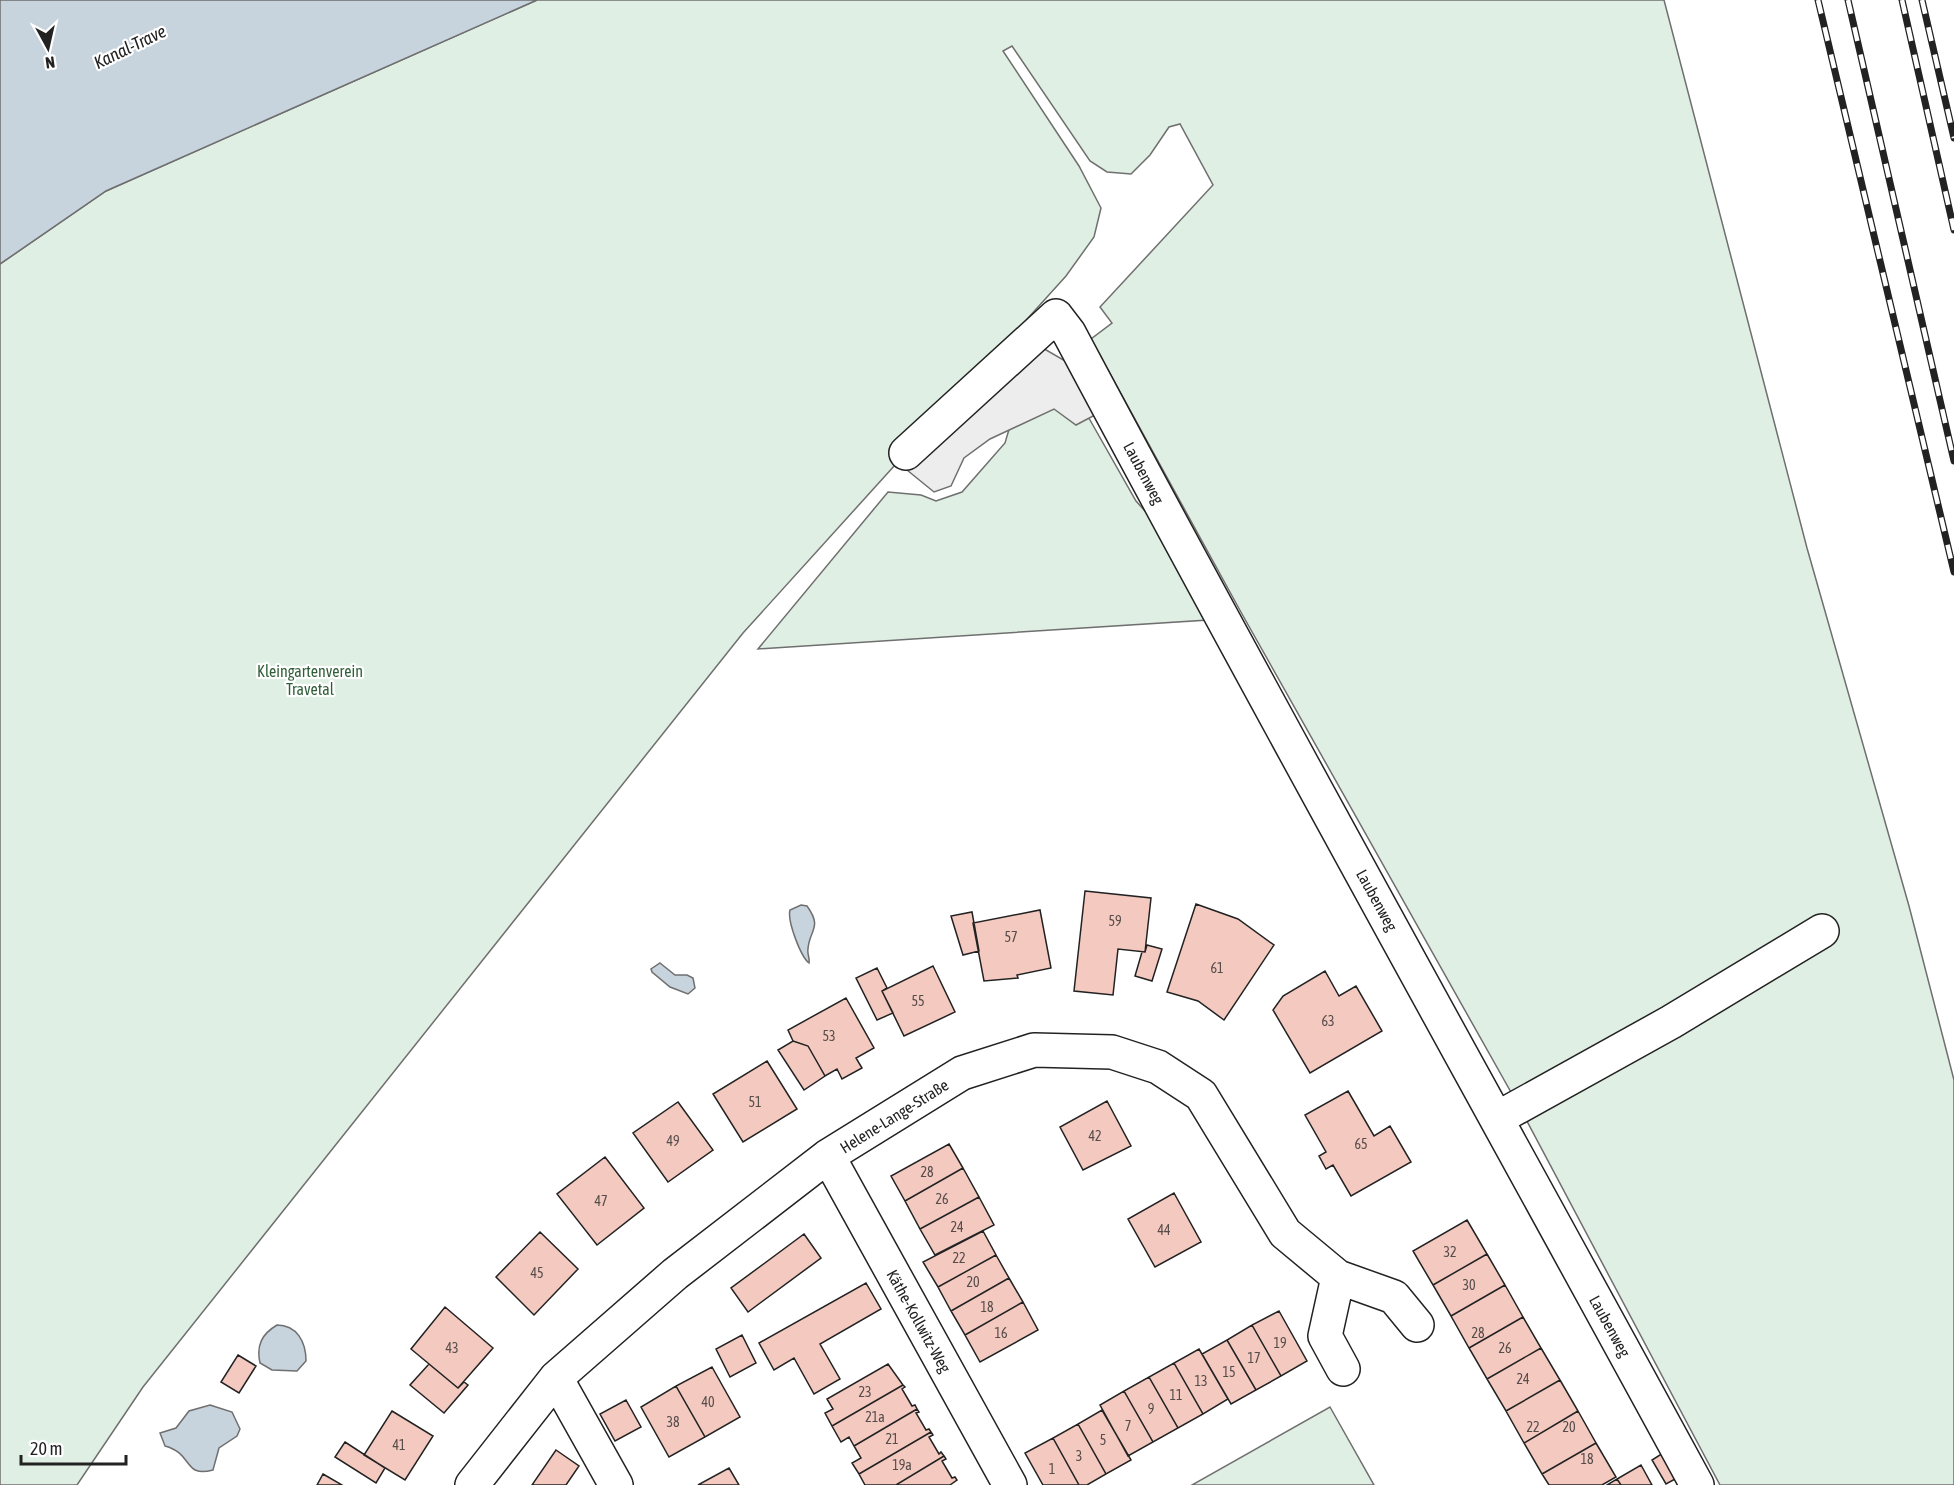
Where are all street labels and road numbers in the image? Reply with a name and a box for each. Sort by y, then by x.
street label: Laubenweg [1119,439,1168,508]
street label: Laubenweg [1352,866,1401,934]
street label: Helene-Lange-Straße [837,1075,952,1157]
street label: Käthe-Kollwitz-Weg [882,1266,955,1376]
street label: Laubenweg [1585,1292,1634,1360]

